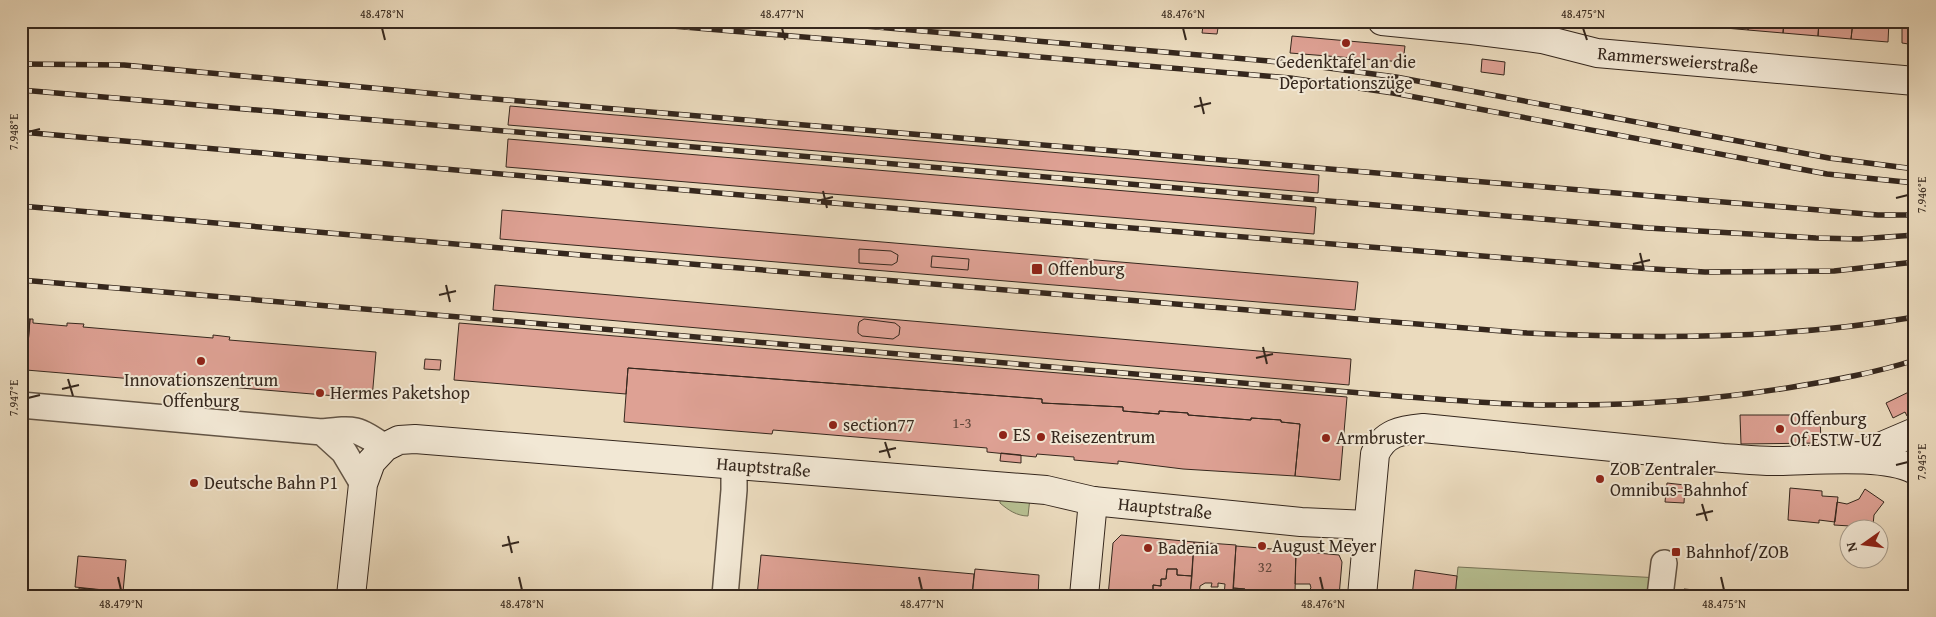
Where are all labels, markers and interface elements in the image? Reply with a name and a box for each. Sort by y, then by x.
text: 48.478°N [360,5,404,22]
text: 48.477°N [760,5,804,22]
text: 48.476°N [1161,5,1205,22]
text: 48.475°N [1561,5,1605,22]
marker: Gedenktafel an die Deportationszüge [1340,37,1352,49]
street label: Rammersweierstraße [1596,39,1760,80]
place label: Gedenktafel an die Deportationszüge [1276,48,1416,96]
text: 7.948°E [5,114,22,150]
text: 7.946°E [1913,177,1930,213]
place label: Offenburg [1048,255,1125,282]
marker: Offenburg [1030,262,1044,276]
marker: Innovationszentrum Offenburg [195,355,207,367]
place label: Innovationszentrum Offenburg [124,366,278,414]
place label: Hermes Paketshop [330,379,470,406]
text: 7.947°E [5,380,22,416]
marker: Hermes Paketshop [314,387,326,399]
place label: Offenburg Of ESTW-UZ [1790,405,1882,453]
place label: section77 [843,411,915,438]
house number: 1-3 [952,412,972,433]
marker: section77 [827,419,839,431]
place label: ES [1013,421,1031,448]
place label: Reisezentrum [1051,423,1155,450]
marker: Offenburg Of ESTW-UZ [1774,423,1786,435]
place label: Armbruster [1336,424,1425,451]
marker: ES [997,429,1009,441]
marker: Reisezentrum [1035,431,1047,443]
marker: Armbruster [1320,432,1332,444]
text: 7.945°E [1913,444,1930,480]
street label: Hauptstraße [715,449,812,484]
place label: ZOB Zentraler Omnibus-Bahnhof [1610,455,1749,503]
place label: Deutsche Bahn P1 [204,469,338,496]
marker: ZOB Zentraler Omnibus-Bahnhof [1594,473,1606,485]
marker: Deutsche Bahn P1 [188,477,200,489]
street label: Hauptstraße [1117,490,1214,526]
north arrow [1838,520,1888,570]
place label: August Meyer [1272,532,1377,559]
place label: Badenia [1158,534,1219,561]
place label: Bahnhof/ZOB [1686,538,1789,565]
marker: August Meyer [1256,540,1268,552]
text: N [1840,540,1862,554]
marker: Badenia [1142,542,1154,554]
marker: Bahnhof/ZOB [1670,546,1682,558]
house number: 32 [1258,556,1272,577]
text: 48.479°N [99,595,143,612]
text: 48.478°N [500,595,544,612]
text: 48.477°N [900,595,944,612]
text: 48.476°N [1301,595,1345,612]
text: 48.475°N [1702,595,1746,612]

